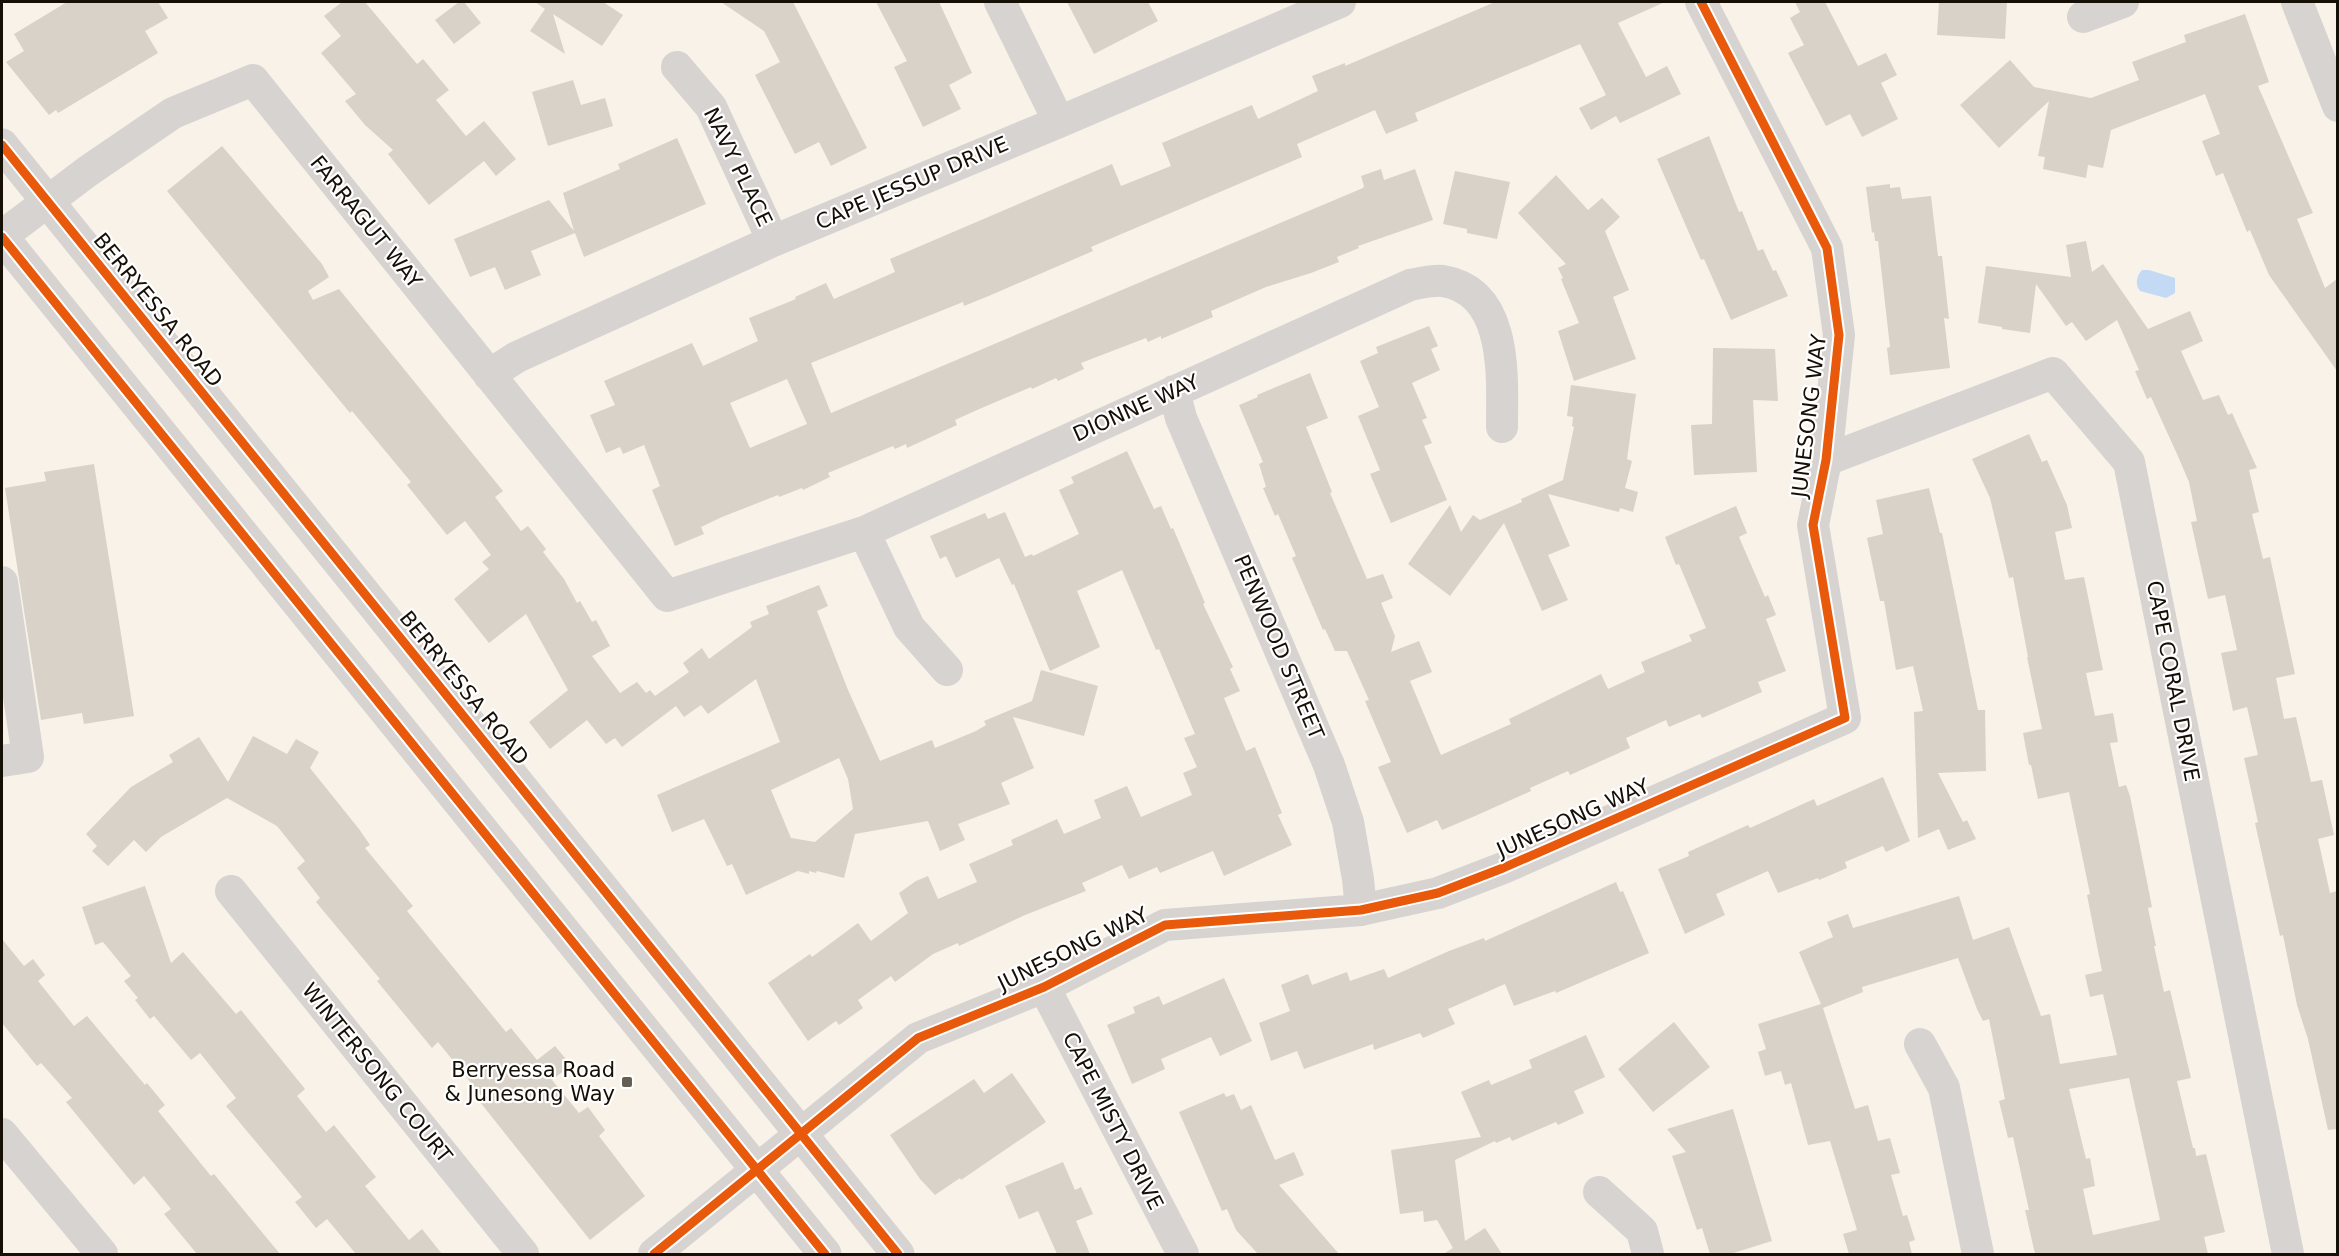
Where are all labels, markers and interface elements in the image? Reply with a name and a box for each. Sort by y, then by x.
street label: NAVY PLACE [699,104,777,230]
street label: CAPE JESSUP DRIVE [812,132,1012,234]
street label: FARRAGUT WAY [305,151,427,293]
street label: BERRYESSA ROAD [89,228,227,392]
street label: JUNESONG WAY [1787,333,1831,501]
street label: DIONNE WAY [1069,369,1203,447]
street label: PENWOOD STREET [1229,551,1329,743]
street label: CAPE CORAL DRIVE [2142,579,2204,783]
street label: BERRYESSA ROAD [395,606,533,770]
street label: JUNESONG WAY [1491,774,1653,863]
street label: JUNESONG WAY [992,902,1152,997]
street label: WINTERSONG COURT [297,978,457,1168]
street label: CAPE MISTY DRIVE [1058,1028,1168,1214]
place label: Berryessa Road & Junesong Way [444,1058,615,1106]
marker: Berryessa Road & Junesong Way [620,1075,634,1089]

